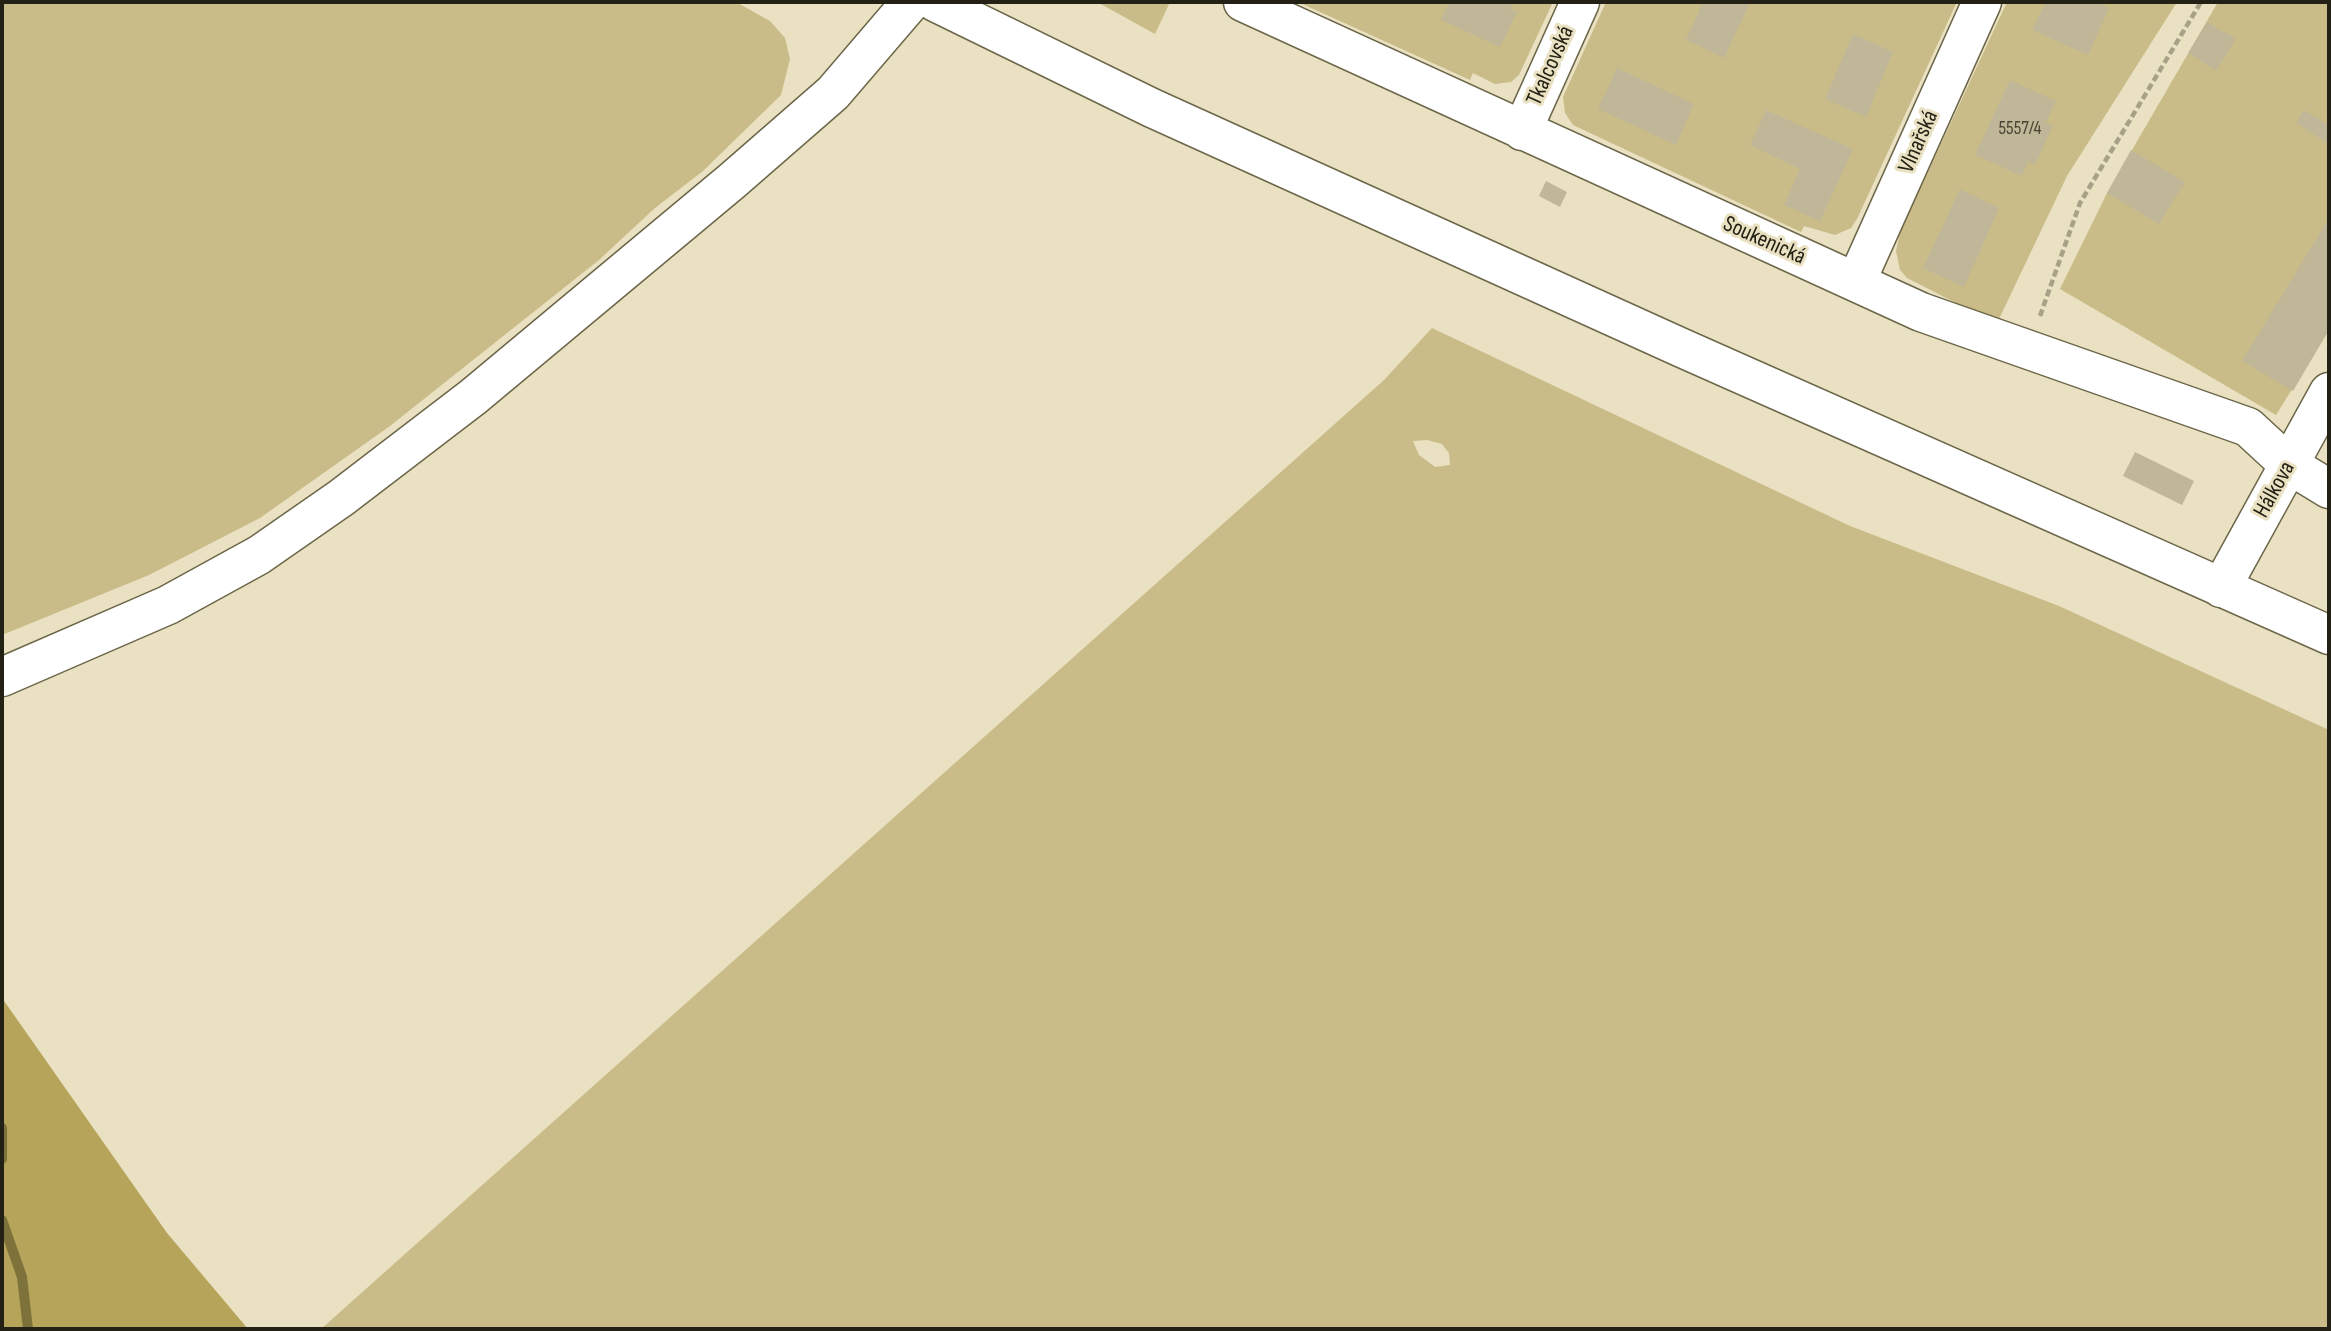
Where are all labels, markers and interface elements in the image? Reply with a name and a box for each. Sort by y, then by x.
street label: Tkalcovská [1521,22,1581,110]
street label: Vlnařská [1893,106,1945,178]
house number: 5557/4 [1998,118,2042,140]
street label: Soukenická [1718,211,1810,271]
street label: Hálkova [2248,457,2302,523]

